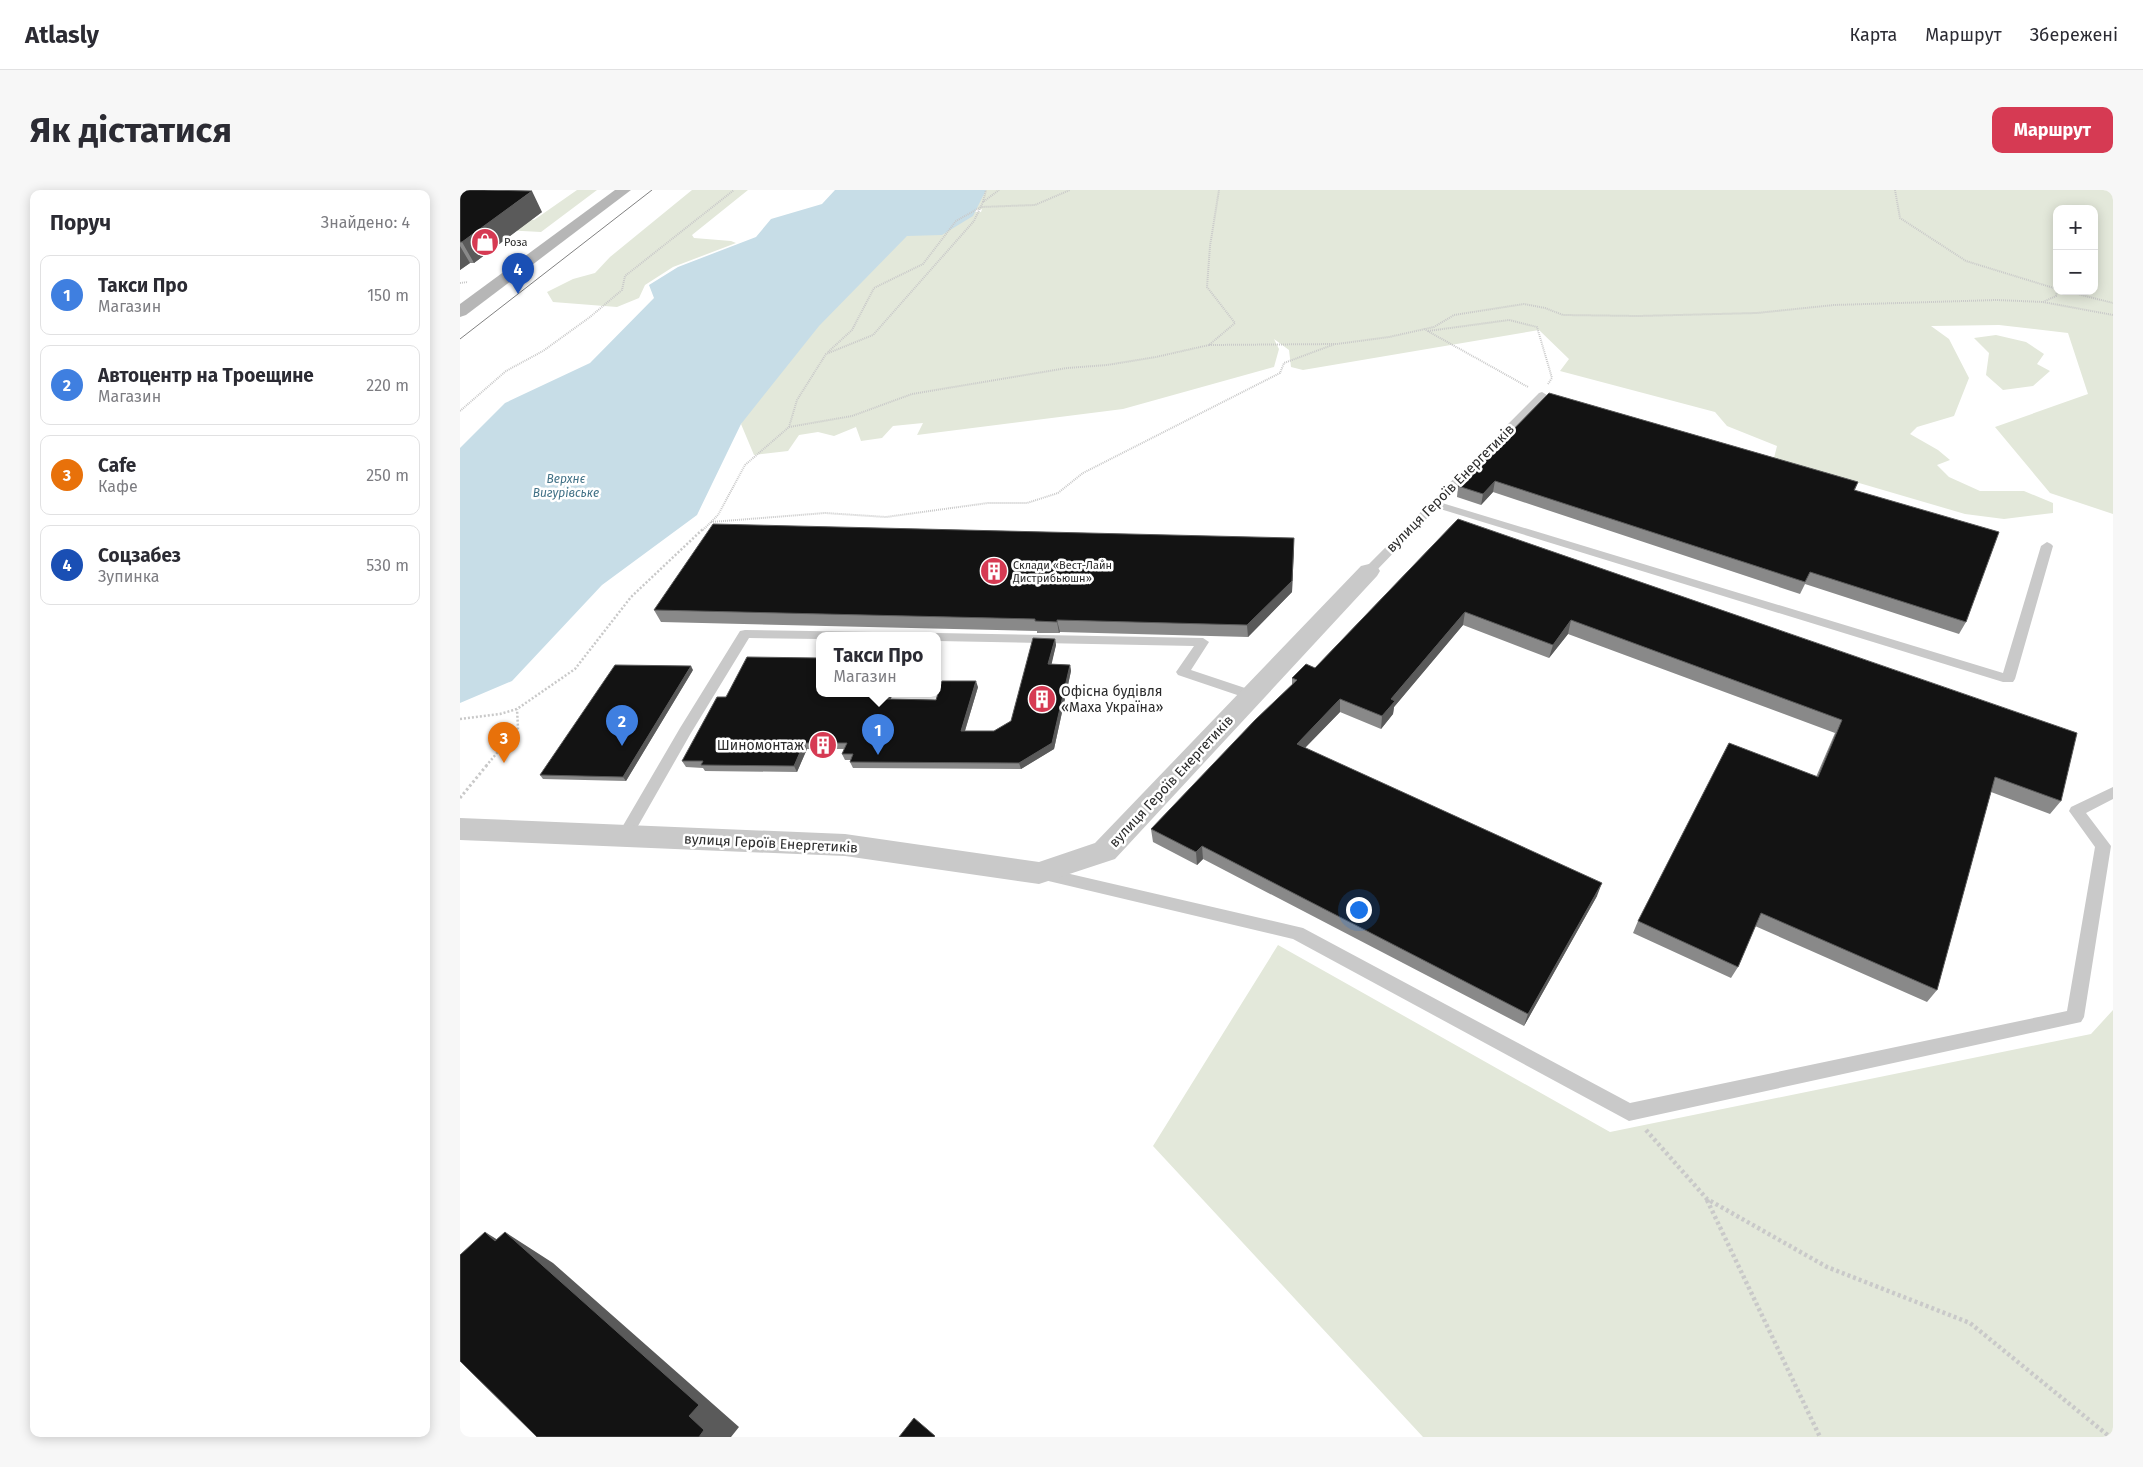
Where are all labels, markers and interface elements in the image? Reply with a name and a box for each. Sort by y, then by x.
text: Atlasly [25,21,99,49]
text: Карта [1850,24,1897,46]
text: Маршрут [1925,24,2002,46]
text: Збережені [2030,24,2118,46]
button: Маршрут [1992,107,2113,153]
text: Як дістатися [30,109,232,151]
map controls [2053,205,2098,295]
button: + [2053,205,2098,250]
text: Поруч [50,210,111,236]
text: Знайдено: 4 [321,213,410,232]
shop icon: Роза [470,227,500,257]
place label: Роза [504,236,528,249]
button: − [2053,250,2098,295]
pin: 4 [502,253,534,294]
text: Такси Про [98,274,188,297]
text: 1 [63,286,71,305]
text: 150 m [367,286,409,305]
text: Магазин [98,297,161,316]
text: Автоцентр на Троещине [98,364,314,387]
text: 2 [63,376,71,395]
text: 220 m [366,376,409,395]
text: Магазин [98,387,161,406]
street label: вулиця Героїв Енергетиків [1383,421,1518,556]
text: Cafe [98,454,136,477]
text: 3 [63,466,71,485]
text: 250 m [366,466,409,485]
water label: Верхнє Вигурівське [533,472,599,500]
text: Кафе [98,477,138,496]
text: Соцзабез [98,544,181,567]
text: 4 [62,556,72,575]
text: 530 m [366,556,409,575]
building icon: Склади «Вест-Лайн Дистрибьюшн» [979,556,1009,586]
place label: Склади «Вест-Лайн Дистрибьюшн» [1012,559,1112,585]
text: Зупинка [98,567,160,586]
popup [816,632,941,697]
text: Такси Про [834,644,923,667]
text: Магазин [834,667,897,686]
place label: Офісна будівля «Маха Україна» [1061,683,1164,716]
building icon: Офісна будівля «Маха Україна» [1027,684,1057,714]
pin: 2 [606,705,638,746]
street label: вулиця Героїв Енергетиків [1106,712,1237,851]
pin: 1 [862,714,894,755]
pin: 3 [488,722,520,763]
building icon: Шиномонтаж [808,730,838,760]
place label: Шиномонтаж [717,737,804,754]
street label: вулиця Героїв Енергетиків [684,830,859,857]
your location [1346,897,1372,923]

